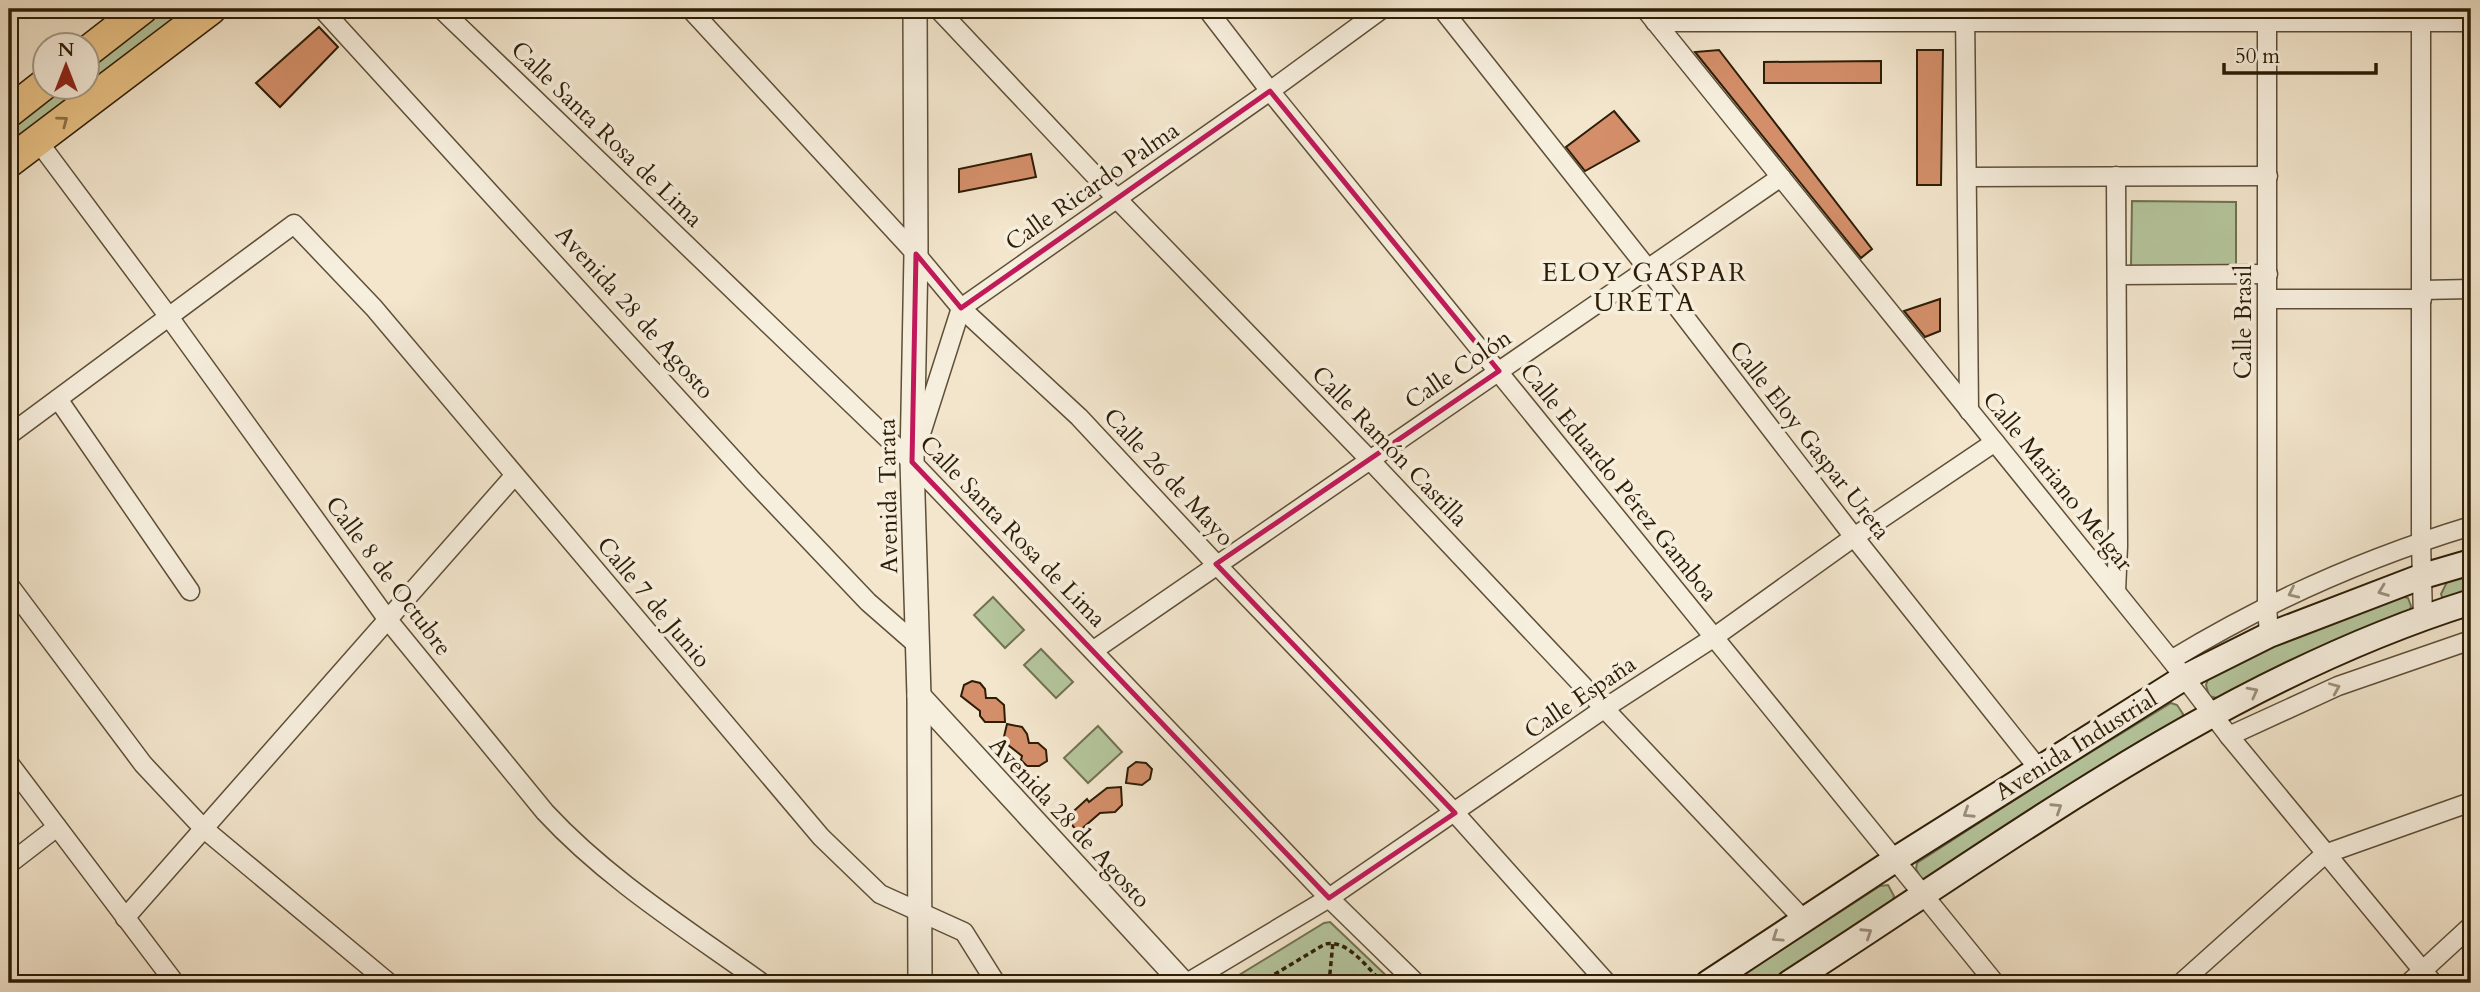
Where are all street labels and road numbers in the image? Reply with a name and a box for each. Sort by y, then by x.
street label: Calle Santa Rosa de Lima [503,34,710,235]
street label: Calle Ricardo Palma [999,114,1186,259]
street label: Avenida 28 de Agosto [548,218,722,406]
street label: Calle Brasil [2227,265,2260,379]
street label: Calle Colón [1398,321,1519,417]
street label: Calle Eloy Gaspar Ureta [1721,334,1898,547]
street label: Calle Eduardo Pérez Gamboa [1512,356,1726,609]
street label: Calle Ramón Castilla [1304,359,1476,535]
street label: Calle Mariano Melgar [1975,385,2141,578]
street label: Calle 26 de Mayo [1096,401,1241,554]
street label: Avenida Tarata [871,418,906,574]
street label: Calle Santa Rosa de Lima [912,428,1114,635]
street label: Calle 8 de Octubre [318,490,460,663]
street label: Calle 7 de Junio [589,530,718,675]
street label: Calle España [1518,648,1643,747]
street label: Avenida Industrial [1989,682,2164,809]
street label: Avenida 28 de Agosto [981,729,1158,915]

